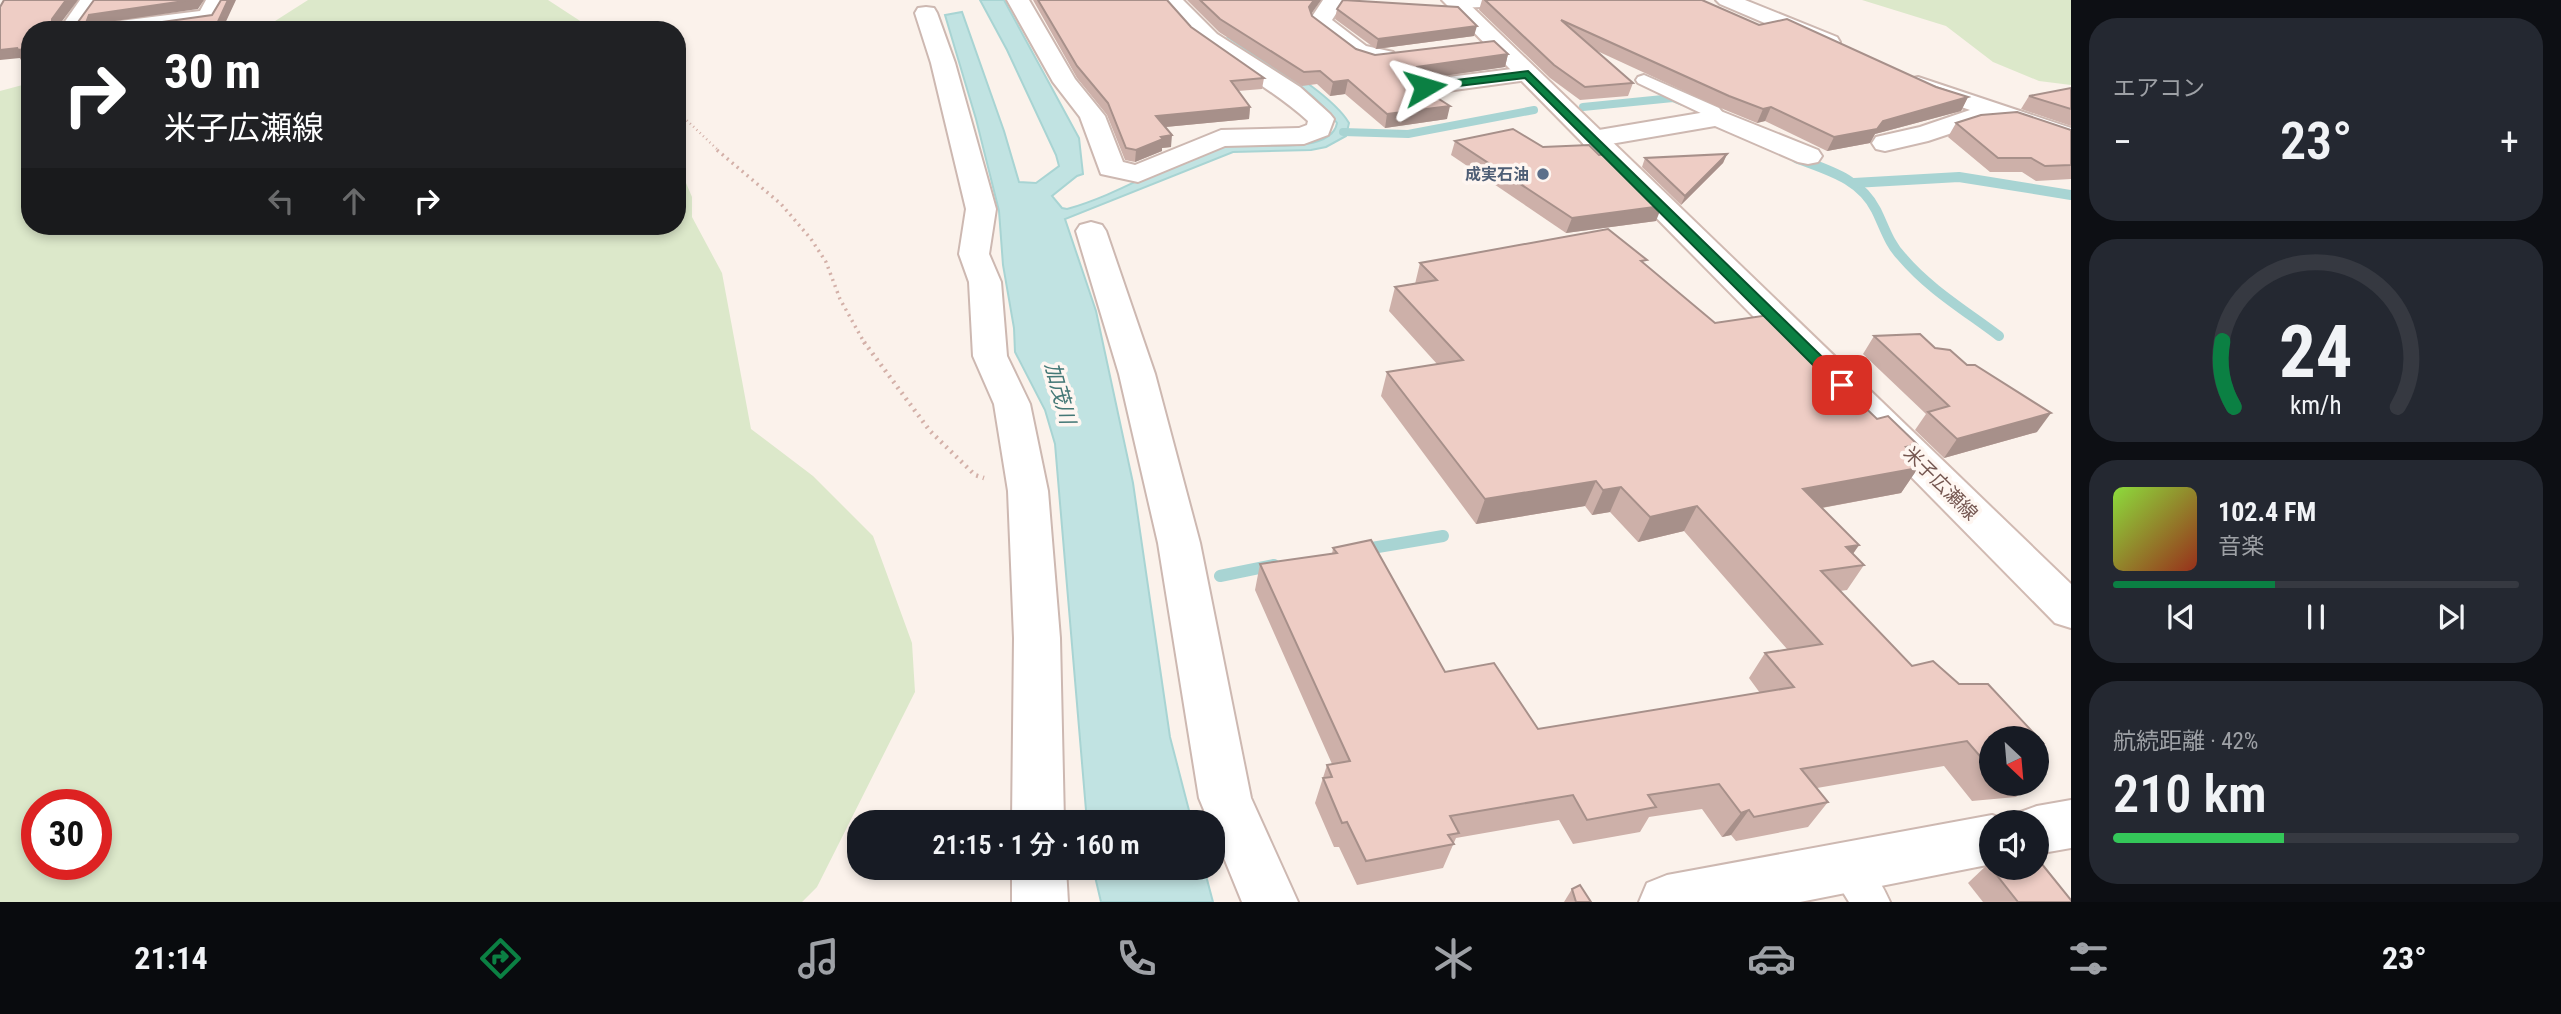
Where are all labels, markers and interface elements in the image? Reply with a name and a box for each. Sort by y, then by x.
text: 30 m [164,43,261,100]
icon: right [49,49,140,140]
position arrow [1388,50,1462,124]
text: エアコン [2113,75,2205,102]
text: 米子広瀬線 [164,109,324,147]
text: 23° [2280,111,2352,172]
text: − [2113,120,2132,164]
text: + [2500,120,2519,164]
place label: 成実石油 [1465,165,1529,184]
marker: 成実石油 [1535,166,1551,182]
icon: left [262,182,300,220]
icon: ahead [335,182,373,220]
icon: right [408,182,446,220]
text: 24 [2279,309,2353,395]
pin [1812,355,1872,415]
water label: 加茂川 [1040,359,1080,428]
icon: arrive [1823,366,1861,404]
text: km/h [2290,390,2342,419]
street label: 米子広瀬線 [1899,442,1982,525]
text: 102.4 FM [2218,497,2316,527]
text: 音楽 [2218,533,2264,560]
icon: previous [2162,598,2200,636]
icon: pause [2297,598,2335,636]
icon: next [2432,598,2470,636]
north arrow [1979,726,2049,796]
map controls [1979,726,2049,880]
text: 航続距離 · 42% [2113,728,2258,755]
text: 210 km [2113,764,2267,825]
speed limit sign: 30 [21,789,112,880]
button: sound [1979,810,2049,880]
text: 21:15 · 1 分 · 160 m [932,830,1140,860]
icon: directions [476,934,525,983]
icon: music [794,934,843,983]
icon: phone [1112,934,1161,983]
icon: climate [1429,934,1478,983]
icon: car [1747,934,1796,983]
icon: filters [2064,934,2113,983]
text: 21:14 [134,939,208,977]
text: 23° [2382,939,2427,977]

